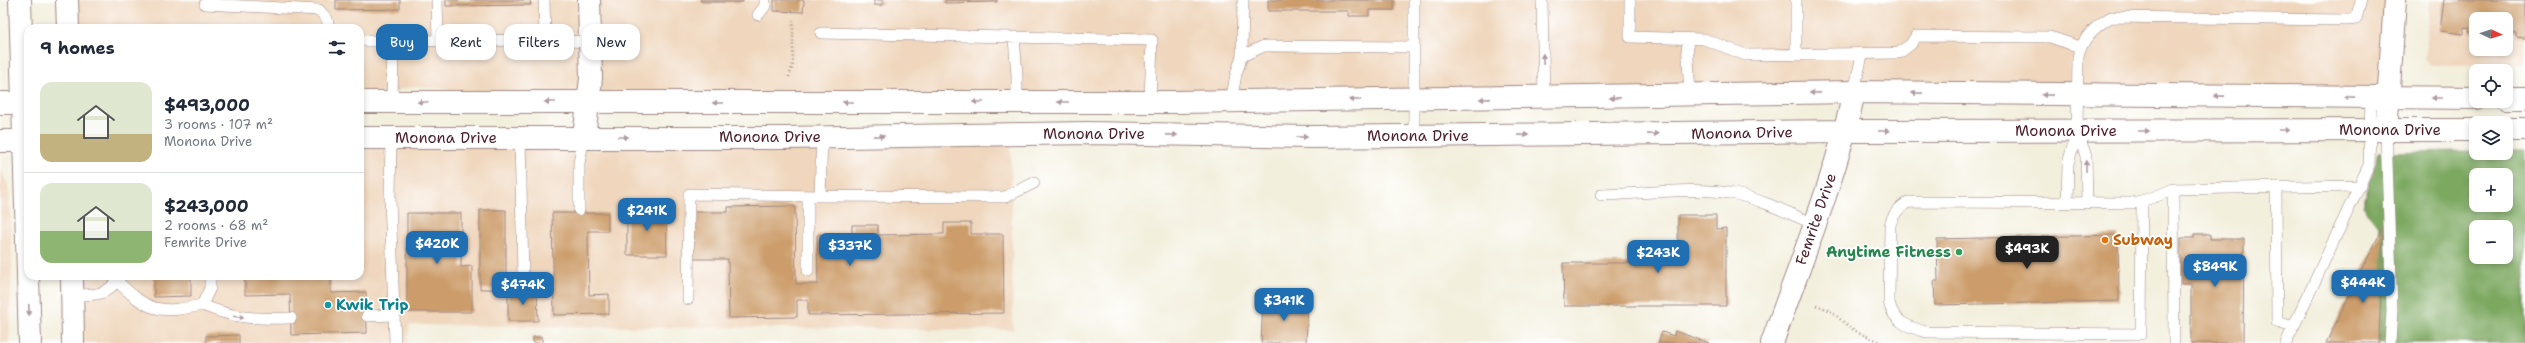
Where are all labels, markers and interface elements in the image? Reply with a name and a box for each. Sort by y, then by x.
north arrow [2469,12,2513,56]
map controls [2469,12,2513,264]
chip: Buy [376,24,428,60]
chip: Rent [436,24,496,60]
chip: Filters [504,24,574,60]
chip: New [582,24,640,60]
text: 9 homes [40,37,115,59]
icon: filters [326,37,348,59]
one-way arrow [1540,52,1546,65]
button: locate [2469,64,2513,108]
one-way arrow [1809,90,1821,97]
one-way arrow [1910,90,1923,96]
one-way arrow [2041,91,2053,98]
one-way arrow [2212,93,2225,99]
text: $493,000 [164,94,250,116]
one-way arrow [1609,94,1621,101]
one-way arrow [2342,94,2355,100]
one-way arrow [2430,95,2443,101]
one-way arrow [1478,96,1491,102]
one-way arrow [1348,97,1361,103]
icon: home [72,98,120,146]
one-way arrow [416,99,429,105]
one-way arrow [543,99,556,105]
one-way arrow [841,99,854,105]
one-way arrow [971,99,984,105]
one-way arrow [1056,99,1069,105]
one-way arrow [711,100,724,106]
text: 3 rooms · 107 m² [164,116,273,133]
button: layers [2469,116,2513,160]
street label: Monona Drive [2339,120,2441,140]
street label: Monona Drive [2015,121,2117,141]
street label: Monona Drive [1691,122,1793,144]
street label: Monona Drive [1043,124,1145,144]
street label: Monona Drive [1367,126,1469,146]
street label: Monona Drive [719,127,821,147]
one-way arrow [2138,127,2150,134]
one-way arrow [2278,127,2291,133]
street label: Monona Drive [395,128,497,148]
one-way arrow [1878,128,1891,134]
one-way arrow [1647,131,1660,137]
one-way arrow [1166,132,1179,138]
one-way arrow [1517,132,1530,138]
text: Monona Drive [164,133,252,150]
one-way arrow [873,133,886,139]
one-way arrow [617,134,630,140]
one-way arrow [1296,134,1309,140]
one-way arrow [2083,160,2090,172]
button: + [2469,168,2513,212]
street label: Femrite Drive [1791,170,1841,268]
text: $243,000 [164,195,249,217]
pin: $241K [619,198,675,232]
icon: home [72,199,120,247]
text: $241K [627,202,667,219]
text: 2 rooms · 68 m² [164,217,268,234]
button: − [2469,220,2513,264]
place label: Subway [2113,230,2173,250]
pin: $420K [409,231,465,265]
pin: $337K [822,233,878,267]
text: Femrite Drive [164,234,247,251]
text: $420K [415,235,459,252]
marker: Subway [2100,235,2110,245]
pin: $493K [1999,236,2055,270]
text: $337K [828,237,872,254]
pin: $243K [1630,240,1686,274]
text: $493K [2005,240,2049,257]
place label: Anytime Fitness [1826,242,1951,262]
text: $243K [1636,244,1680,261]
marker: Anytime Fitness [1954,247,1964,257]
pin: $849K [2187,254,2243,288]
text: $849K [2193,258,2237,275]
pin: $444K [2335,270,2391,304]
pin: $474K [495,272,551,306]
text: $444K [2341,274,2385,291]
text: $474K [501,276,545,293]
pin: $341K [1256,288,1312,322]
text: $341K [1264,292,1304,309]
place label: Kwik Trip [336,295,409,315]
marker: Kwik Trip [323,300,333,310]
one-way arrow [26,303,32,316]
one-way arrow [233,314,245,320]

